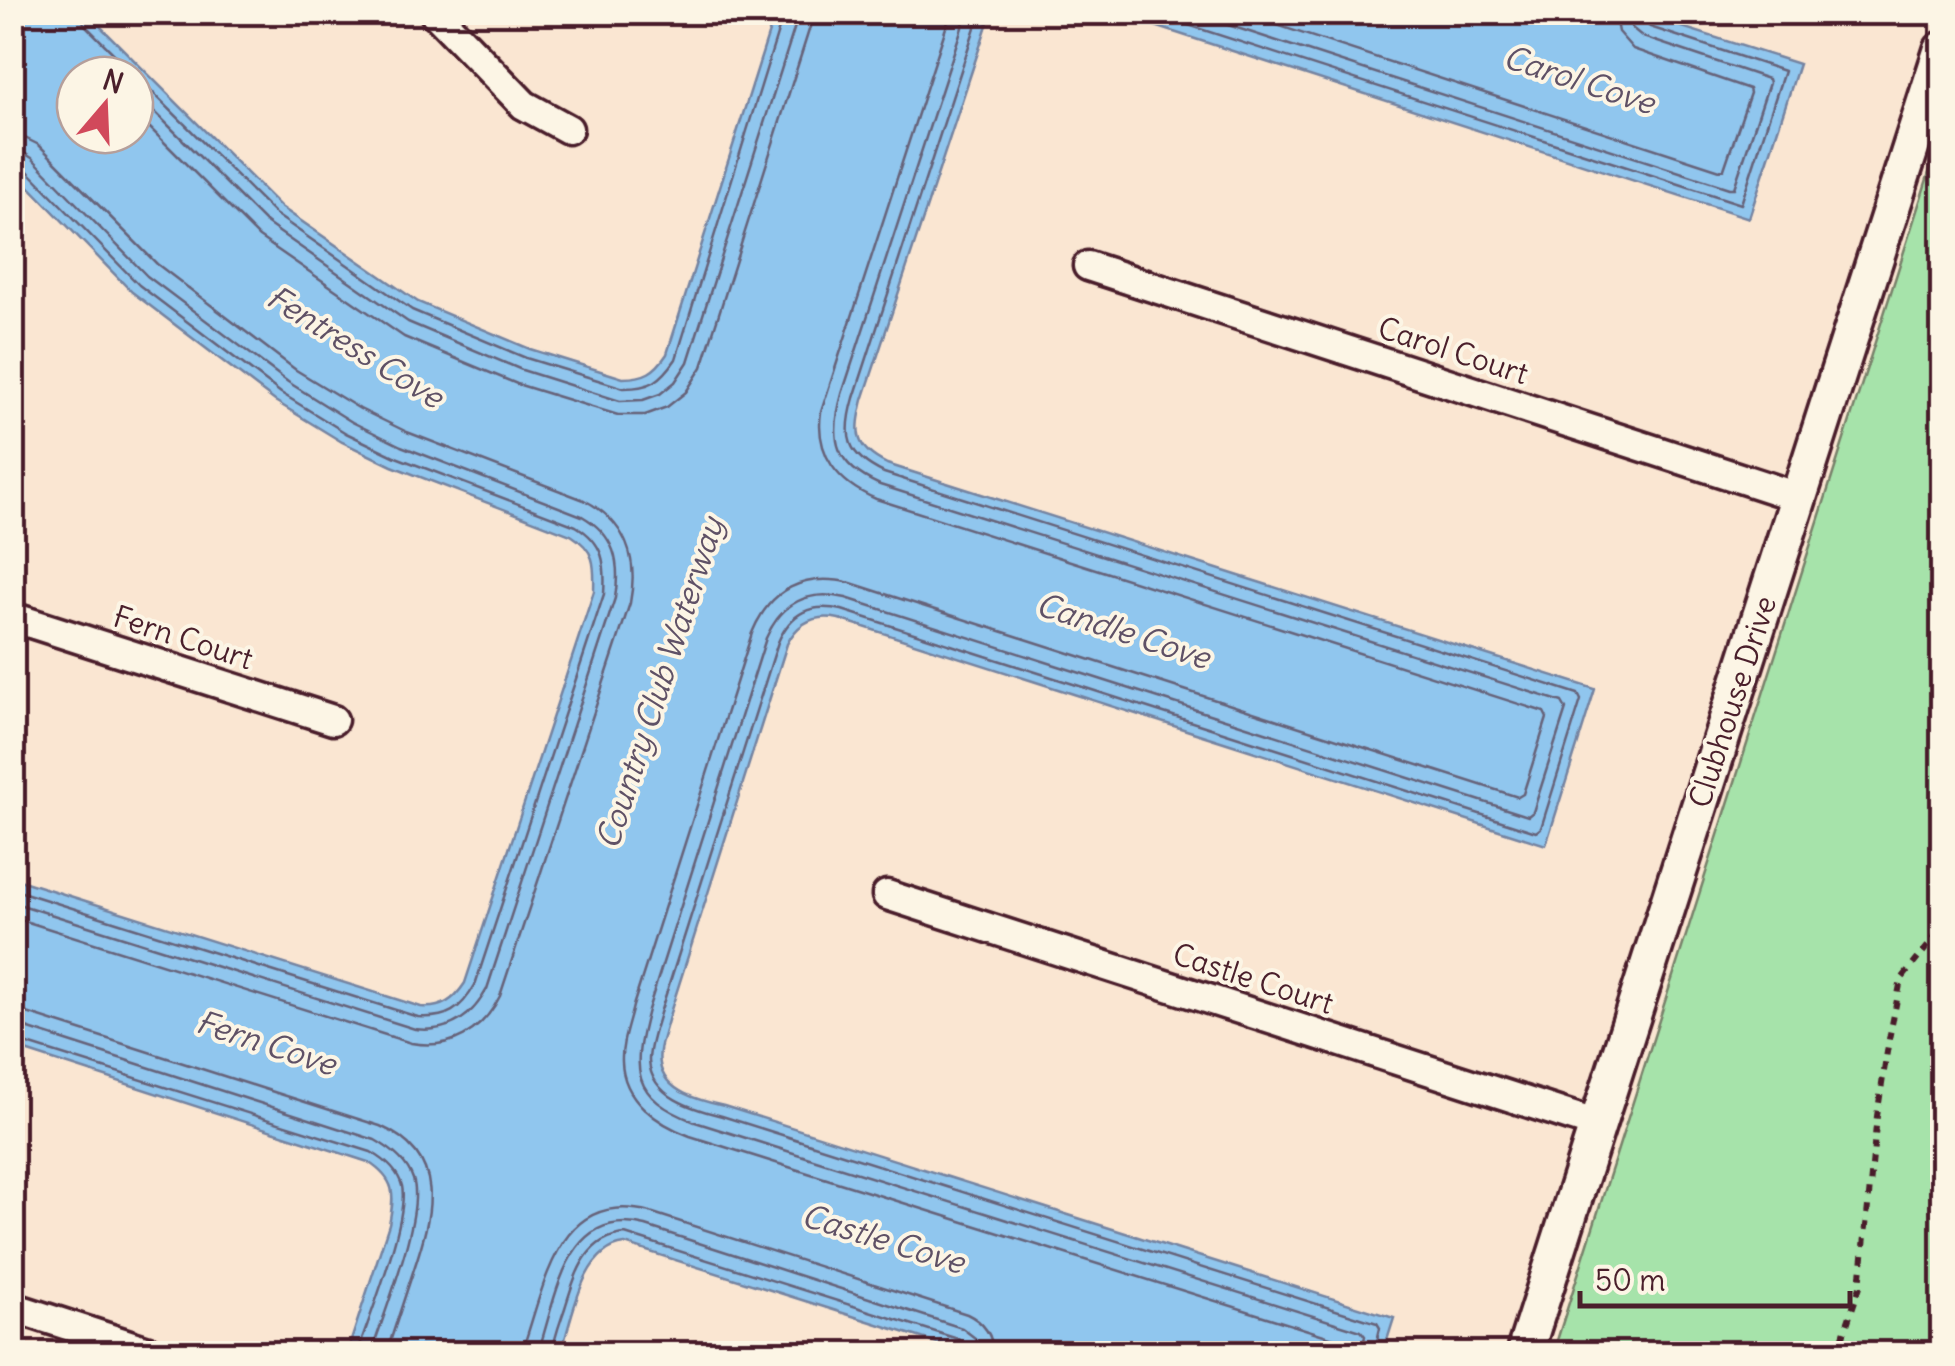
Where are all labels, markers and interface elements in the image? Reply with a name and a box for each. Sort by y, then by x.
water label: Carol Cove [1499,36,1662,124]
north arrow [55,55,155,155]
text: N [98,61,128,102]
water label: Fentress Cove [260,276,453,418]
street label: Carol Court [1373,308,1533,392]
water label: Country Club Waterway [587,509,733,854]
water label: Candle Cove [1031,583,1218,679]
street label: Clubhouse Drive [1680,591,1784,812]
street label: Fern Court [109,597,258,677]
street label: Castle Court [1168,934,1338,1022]
water label: Fern Cove [191,1001,344,1085]
water label: Castle Cove [797,1194,972,1283]
scale bar [1580,1246,1850,1308]
text: 50 m [1595,1261,1665,1299]

